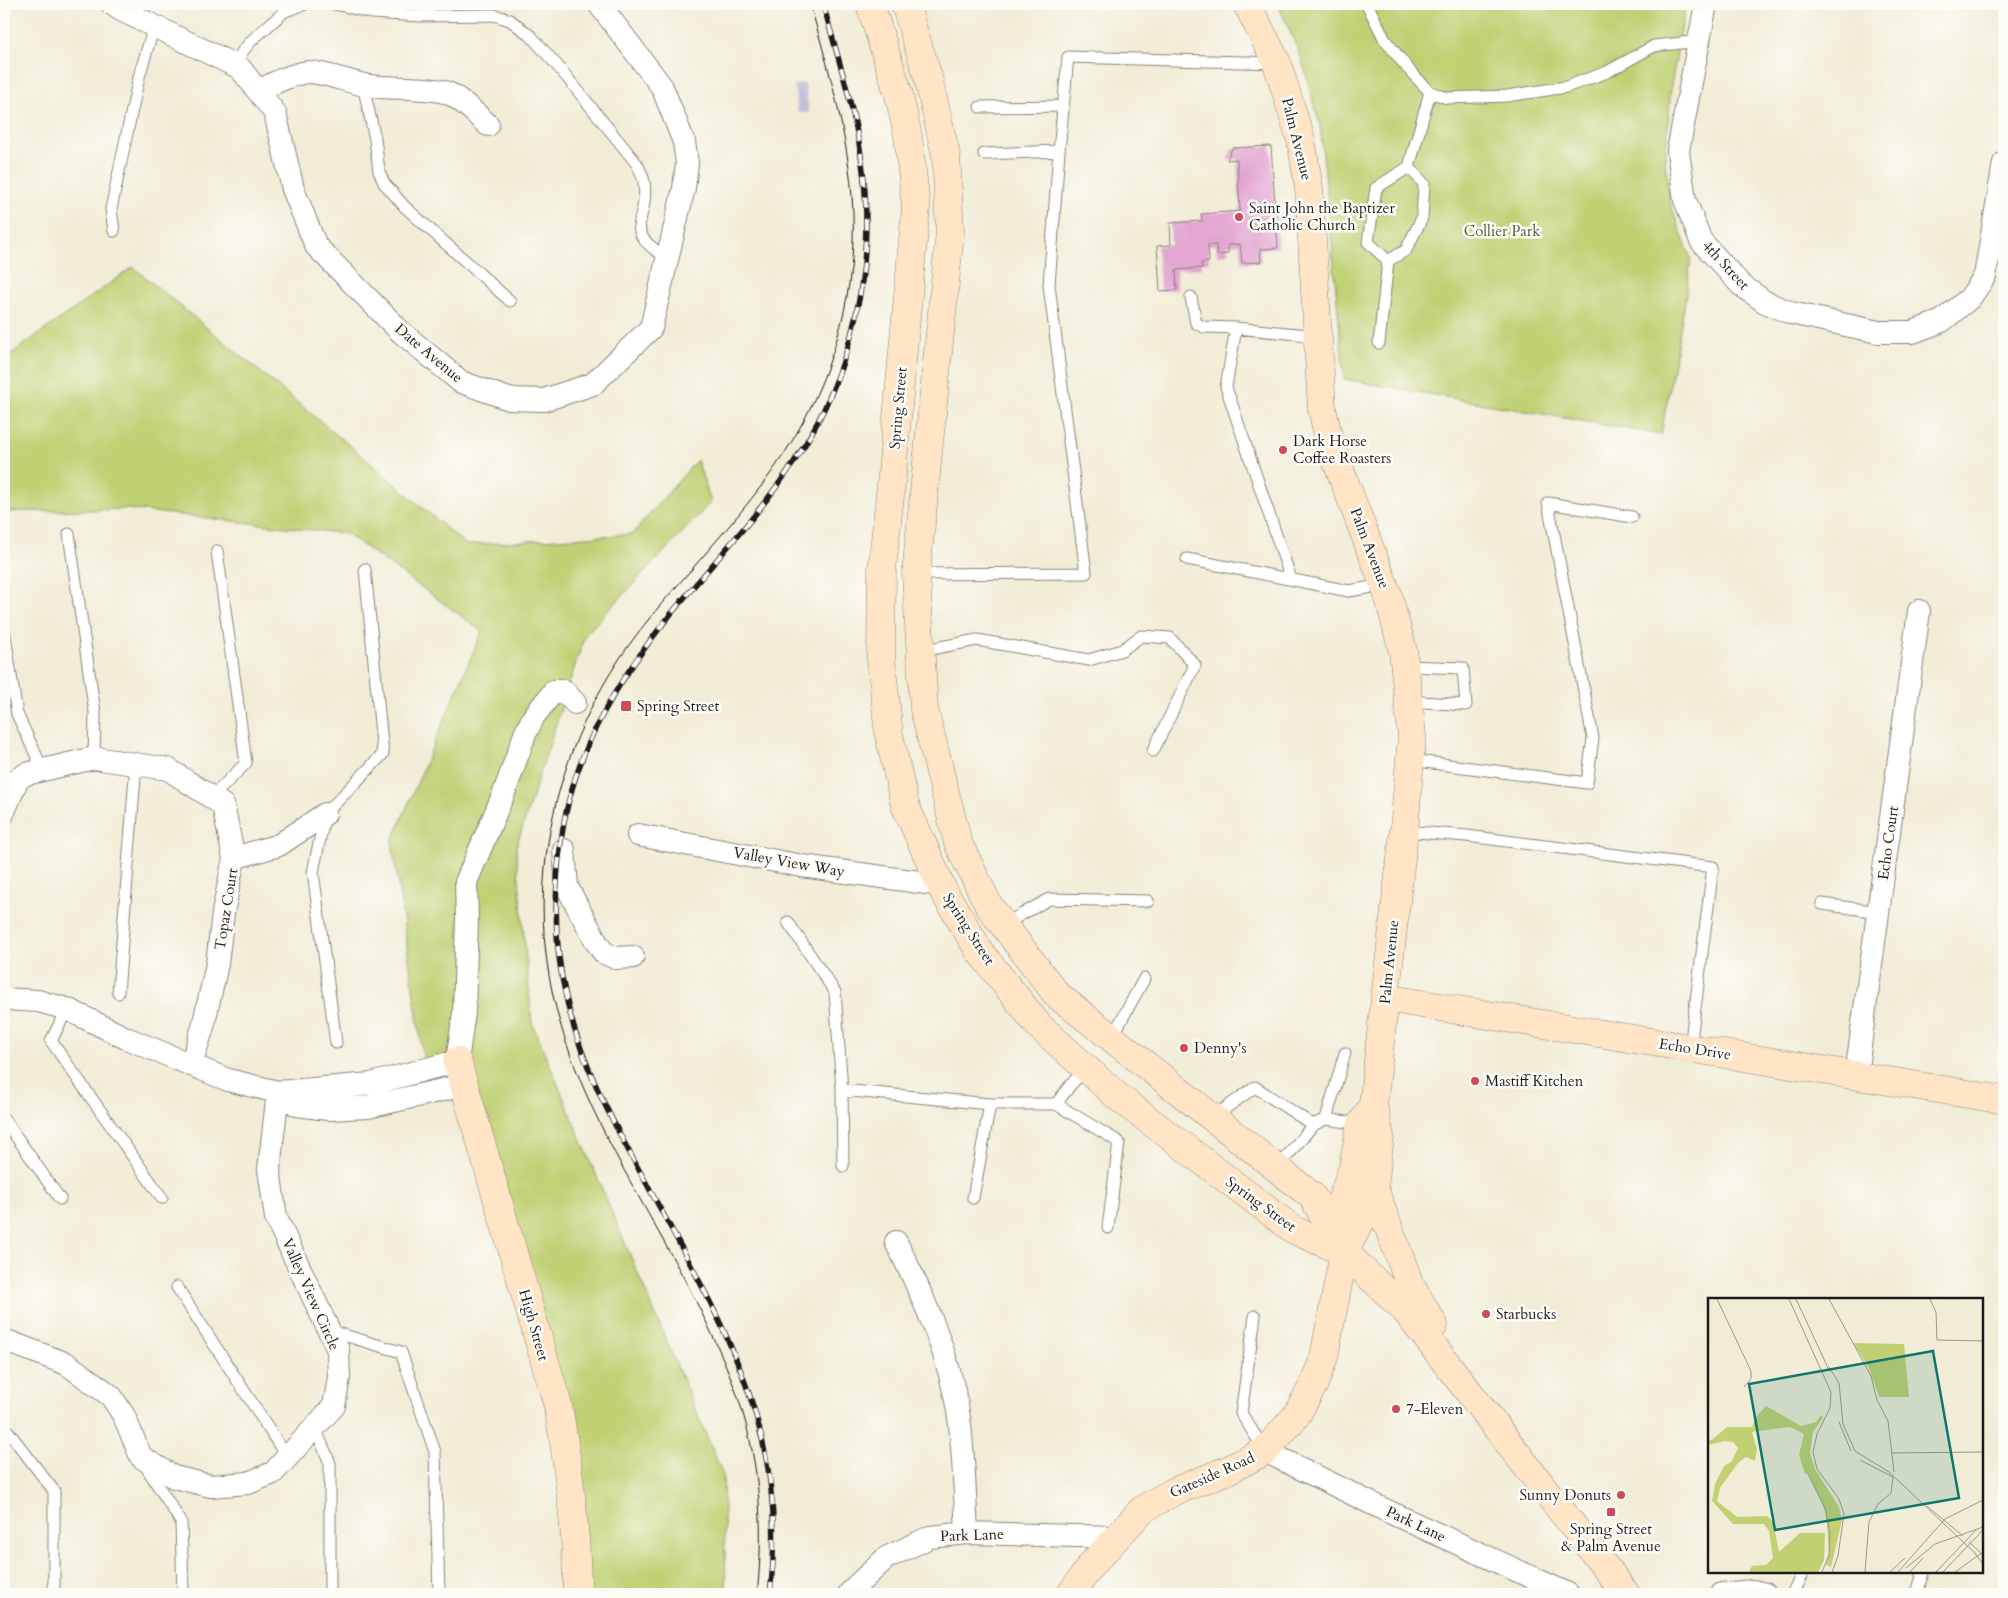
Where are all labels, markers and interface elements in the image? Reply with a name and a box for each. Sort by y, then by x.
street label: Palm Avenue [1277,96,1317,183]
place label: Saint John the Baptizer Catholic Church [1249,198,1395,235]
marker: Saint John the Baptizer Catholic Church [1233,211,1245,223]
park label: Collier Park [1464,221,1540,241]
street label: 4th Street [1698,236,1754,294]
street label: Date Avenue [391,319,467,387]
street label: Spring Street [884,366,912,450]
place label: Dark Horse Coffee Roasters [1293,431,1391,468]
marker: Dark Horse Coffee Roasters [1277,444,1289,456]
street label: Palm Avenue [1346,505,1395,591]
place label: Spring Street [637,696,719,716]
marker: Spring Street [619,699,633,713]
street label: Echo Court [1873,804,1903,881]
street label: Valley View Way [732,842,846,882]
street label: Topaz Court [210,867,242,951]
street label: Spring Street [938,889,1000,969]
street label: Palm Avenue [1375,919,1403,1005]
street label: Echo Drive [1658,1033,1733,1065]
place label: Denny's [1194,1038,1246,1058]
marker: Denny's [1178,1042,1190,1054]
place label: Mastiff Kitchen [1485,1071,1584,1091]
marker: Mastiff Kitchen [1469,1075,1481,1087]
street label: Spring Street [1222,1172,1300,1236]
street label: Valley View Circle [277,1235,345,1353]
street label: High Street [514,1287,554,1363]
inset map [1708,1298,1983,1573]
place label: Starbucks [1496,1304,1556,1324]
marker: Starbucks [1480,1308,1492,1320]
place label: 7-Eleven [1406,1399,1464,1419]
marker: 7-Eleven [1390,1403,1402,1415]
street label: Gateside Road [1166,1447,1258,1503]
place label: Sunny Donuts [1519,1485,1611,1505]
marker: Sunny Donuts [1615,1489,1627,1501]
street label: Park Lane [1383,1501,1449,1547]
marker: Spring Street & Palm Avenue [1605,1506,1617,1518]
place label: Spring Street & Palm Avenue [1561,1519,1661,1556]
street label: Park Lane [940,1524,1004,1546]

